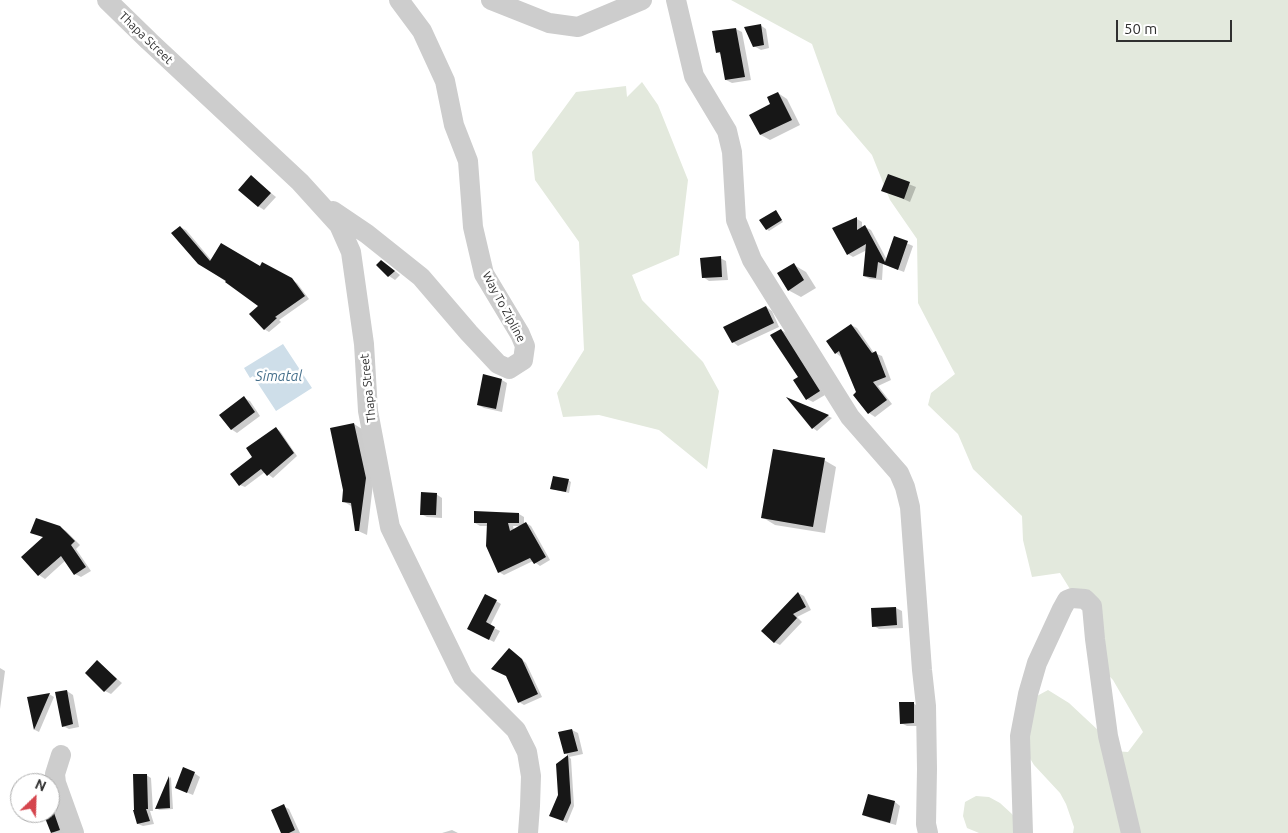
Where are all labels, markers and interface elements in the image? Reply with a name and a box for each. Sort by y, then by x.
street label: Thapa Street [116,9,176,67]
scale bar [1118,10,1234,42]
text: 50 m [1124,20,1157,37]
street label: Way To Zipline [479,269,529,345]
street label: Thapa Street [357,353,379,423]
water label: Simatal [256,368,302,384]
north arrow [10,773,60,823]
text: N [33,776,49,795]

